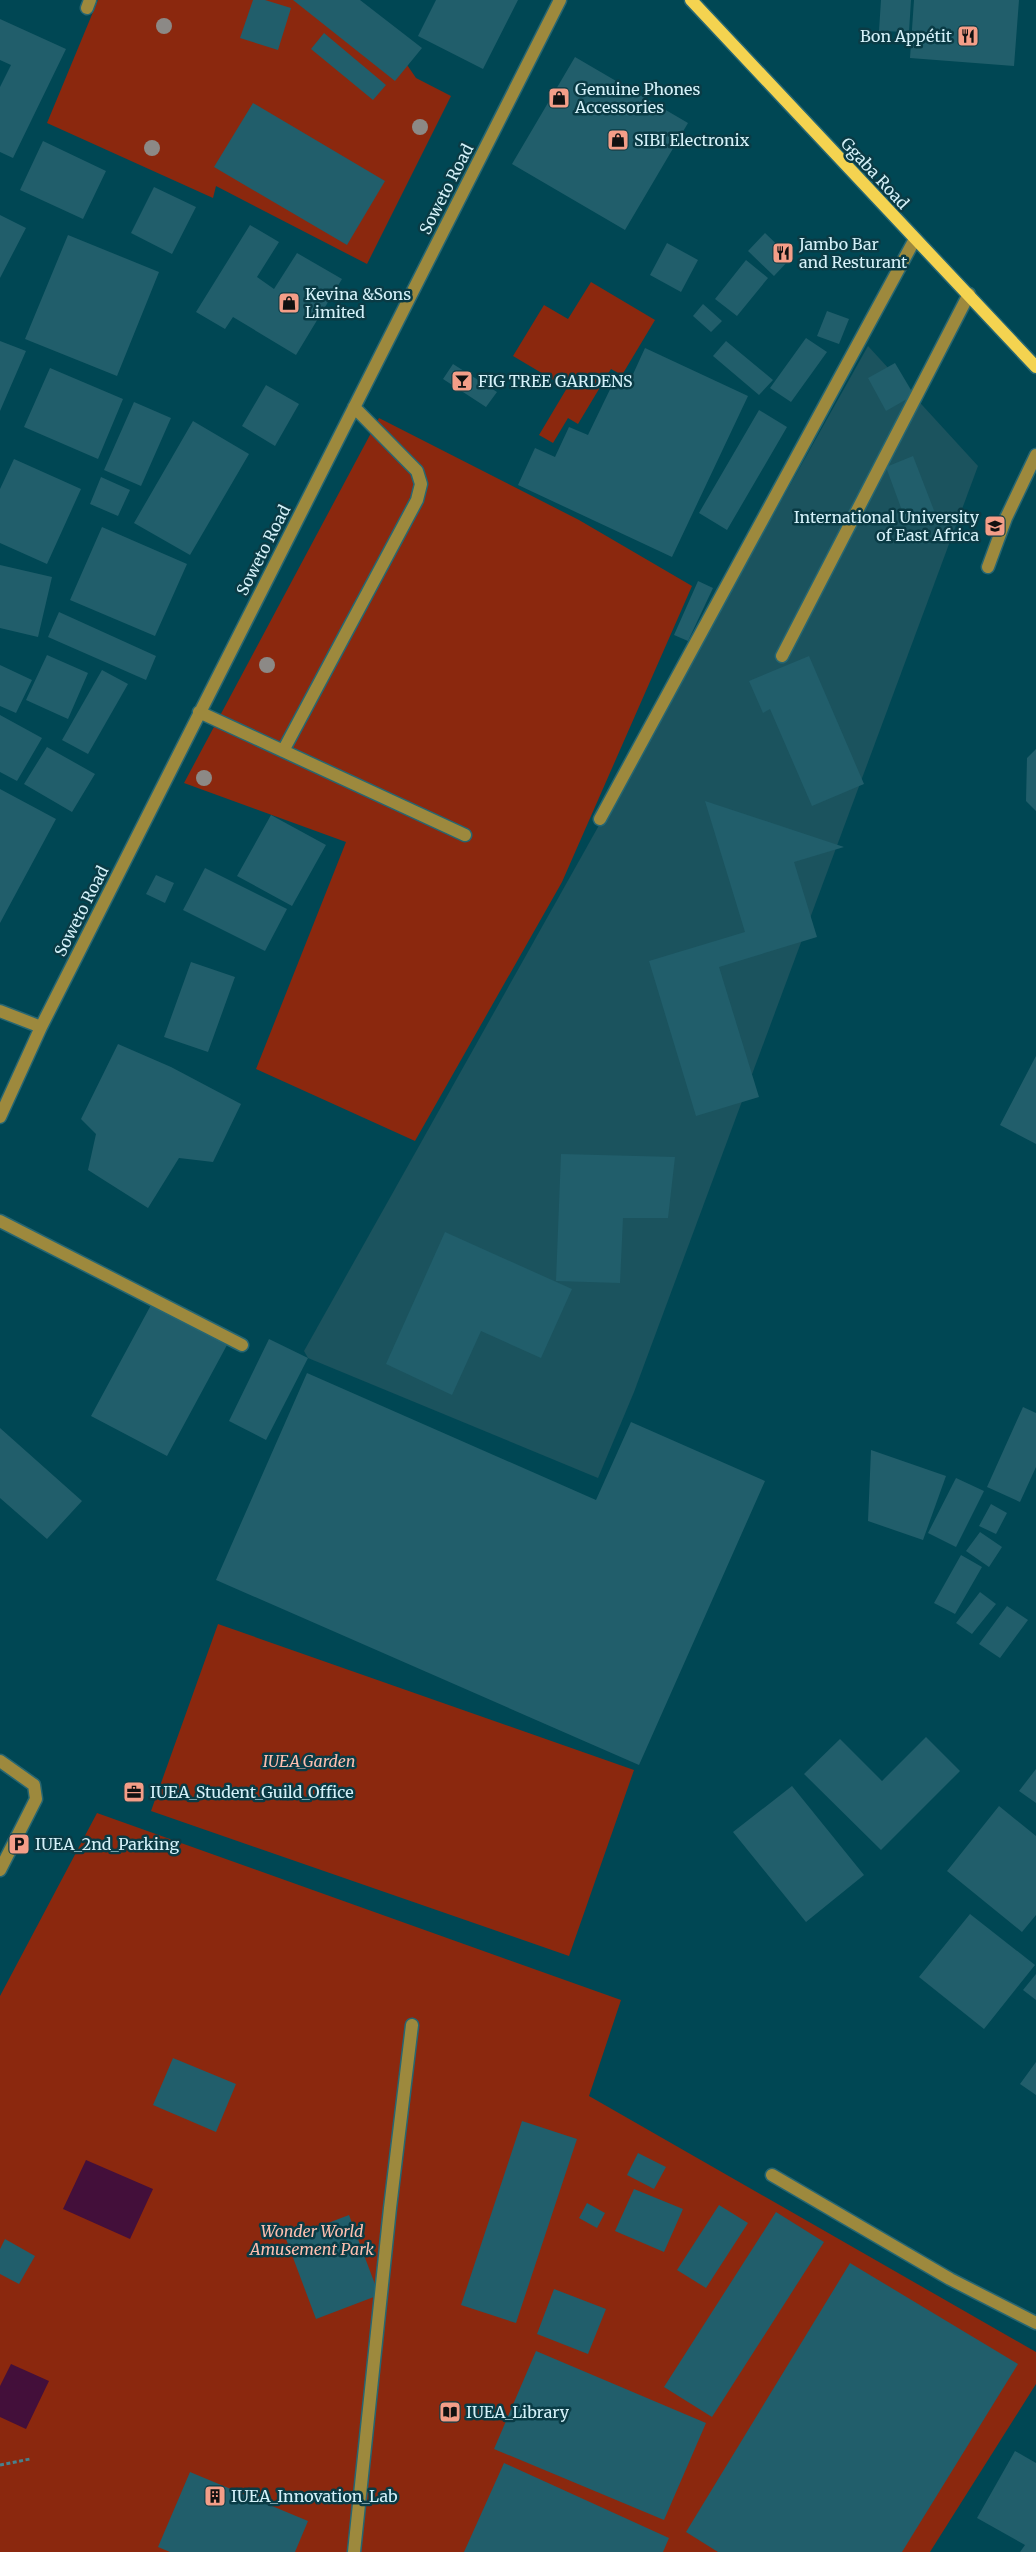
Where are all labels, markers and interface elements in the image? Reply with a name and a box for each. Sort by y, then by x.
restaurant icon: Bon Appétit [956,24,980,48]
place label: Bon Appétit [860,26,953,46]
place label: Genuine Phones Accessories [574,79,701,117]
shop icon: Genuine Phones Accessories [547,86,571,110]
shop icon: SIBI Electronix [606,128,630,152]
place label: SIBI Electronix [634,130,750,150]
street label: Ggaba Road [837,133,913,213]
street label: Soweto Road [415,140,477,238]
place label: Jambo Bar and Resturant [798,234,908,272]
restaurant icon: Jambo Bar and Resturant [771,241,795,265]
place label: Kevina &Sons Limited [305,284,411,322]
shop icon: Kevina &Sons Limited [277,291,301,315]
bar icon: FIG TREE GARDENS [450,369,474,393]
place label: FIG TREE GARDENS [478,371,633,391]
street label: Soweto Road [232,501,294,599]
place label: International University of East Africa [794,507,980,545]
school or university icon: International University of East Africa [983,514,1007,538]
street label: Soweto Road [50,862,112,960]
park label: IUEA_Garden [263,1751,355,1771]
office icon: IUEA_Student_Guild_Office [122,1780,146,1804]
place label: IUEA_Student_Guild_Office [150,1782,354,1802]
parking icon: IUEA_2nd_Parking [7,1832,31,1856]
place label: IUEA_2nd_Parking [35,1834,179,1854]
park label: Wonder World Amusement Park [248,2221,374,2259]
library icon: IUEA_Library [438,2400,462,2424]
place label: IUEA_Library [466,2402,570,2422]
building icon: IUEA_Innovation_Lab [203,2484,227,2508]
place label: IUEA_Innovation_Lab [231,2486,398,2506]

